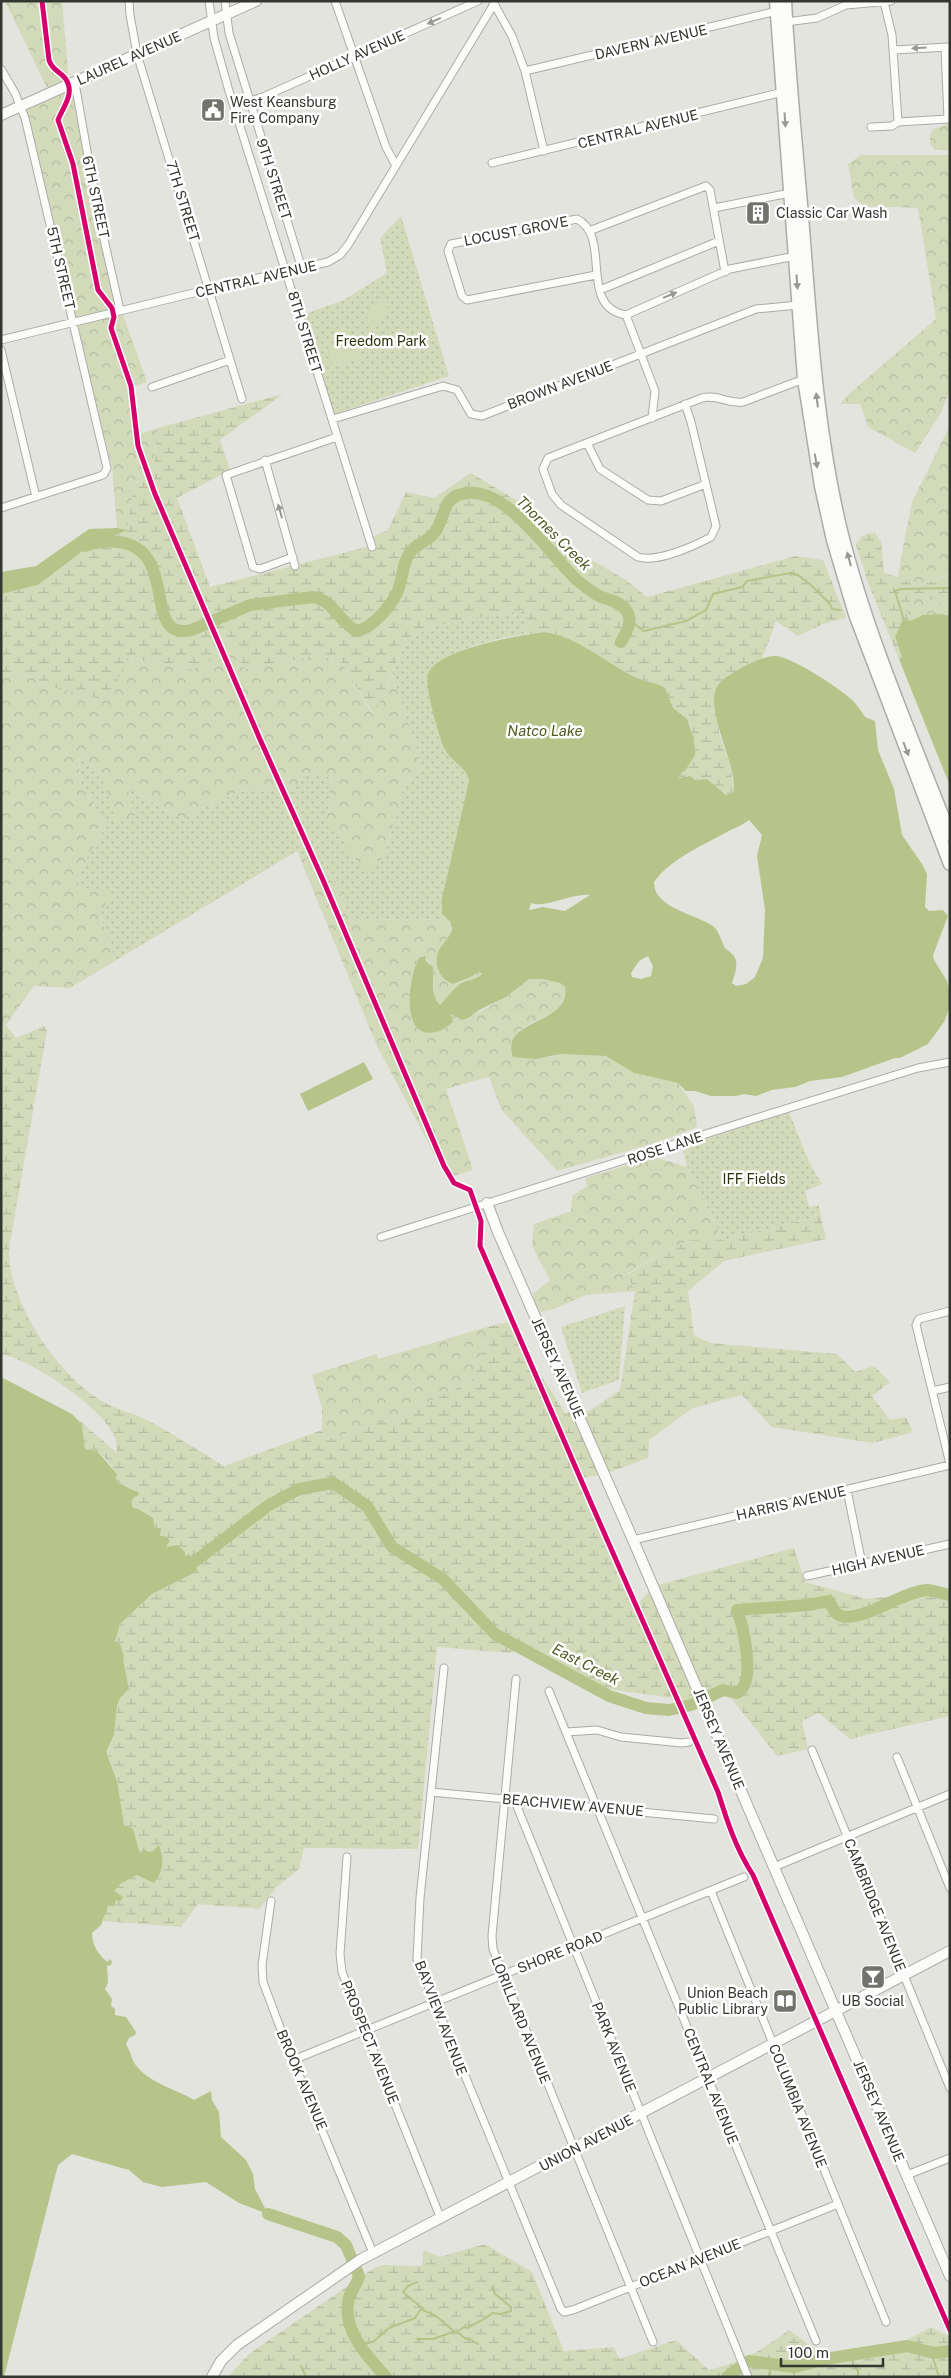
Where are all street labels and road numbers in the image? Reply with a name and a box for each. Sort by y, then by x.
street label: DAVERN AVENUE [593,21,709,63]
street label: HOLLY AVENUE [307,27,407,83]
street label: LAUREL AVENUE [74,28,184,88]
street label: CENTRAL AVENUE [576,106,700,152]
street label: 9TH STREET [253,137,295,221]
street label: 6TH STREET [79,154,113,240]
street label: 7TH STREET [163,159,203,243]
street label: LOCUST GROVE [462,213,570,249]
street label: 5TH STREET [44,225,78,311]
street label: CENTRAL AVENUE [194,257,318,301]
street label: 8TH STREET [285,289,325,375]
street label: BROWN AVENUE [505,358,615,412]
street label: ROSE LANE [625,1128,705,1168]
street label: JERSEY AVENUE [529,1315,587,1421]
street label: HARRIS AVENUE [735,1483,847,1523]
street label: HIGH AVENUE [830,1542,926,1578]
street label: JERSEY AVENUE [690,1686,748,1792]
street label: BEACHVIEW AVENUE [501,1791,645,1819]
street label: CAMBRIDGE AVENUE [841,1836,909,1974]
street label: SHORE ROAD [515,1928,605,1976]
street label: LORILLARD AVENUE [488,1954,554,2086]
street label: BAYVIEW AVENUE [412,1958,470,2078]
street label: PROSPECT AVENUE [338,1978,402,2106]
street label: PARK AVENUE [589,2000,639,2094]
street label: CENTRAL AVENUE [680,2026,742,2146]
street label: BROOK AVENUE [274,2027,330,2133]
street label: COLUMBIA AVENUE [766,2042,830,2170]
street label: JERSEY AVENUE [850,2058,908,2164]
street label: UNION AVENUE [536,2112,636,2174]
street label: OCEAN AVENUE [637,2235,743,2291]

